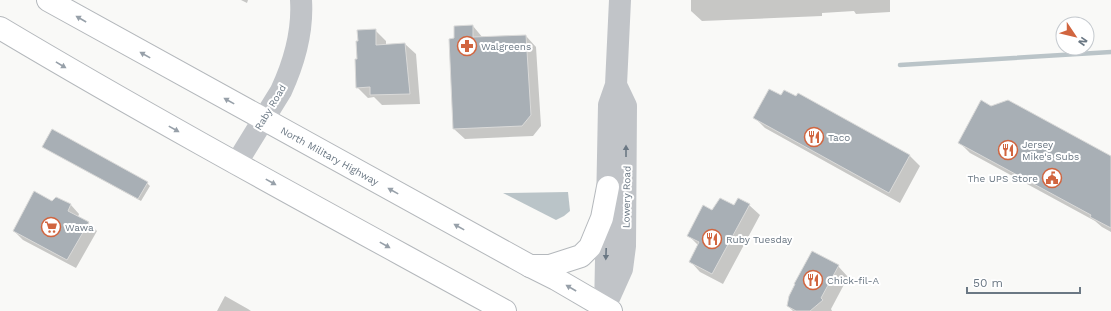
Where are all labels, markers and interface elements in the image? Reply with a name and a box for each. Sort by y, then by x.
one-way arrow [75,16,87,23]
north arrow [1055,16,1095,56]
text: N [1075,34,1090,49]
pharmacy icon: Walgreens [456,35,478,57]
place label: Walgreens [481,41,531,52]
one-way arrow [140,51,151,58]
one-way arrow [56,61,66,69]
street label: Raby Road [253,82,288,132]
one-way arrow [224,97,235,104]
street label: North Military Highway [279,125,381,188]
one-way arrow [169,126,180,132]
restaurant icon: Taco [803,126,825,148]
place label: Taco [828,132,850,143]
restaurant icon: Jersey Mike's Subs [997,139,1019,161]
place label: Jersey Mike's Subs [1022,139,1079,162]
one-way arrow [623,144,629,157]
street label: Lowery Road [620,166,633,228]
public building icon: The UPS Store [1041,167,1063,189]
place label: The UPS Store [968,173,1038,184]
one-way arrow [265,179,276,186]
one-way arrow [387,187,399,194]
supermarket icon: Wawa [40,216,62,238]
place label: Wawa [65,222,94,233]
one-way arrow [454,224,465,231]
restaurant icon: Ruby Tuesday [701,228,723,250]
place label: Ruby Tuesday [726,234,793,245]
one-way arrow [379,241,390,248]
one-way arrow [603,248,609,261]
restaurant icon: Chick-fil-A [802,269,824,291]
scale bar [967,269,1080,295]
place label: Chick-fil-A [827,275,879,286]
text: 50 m [973,276,1003,290]
one-way arrow [566,284,576,292]

